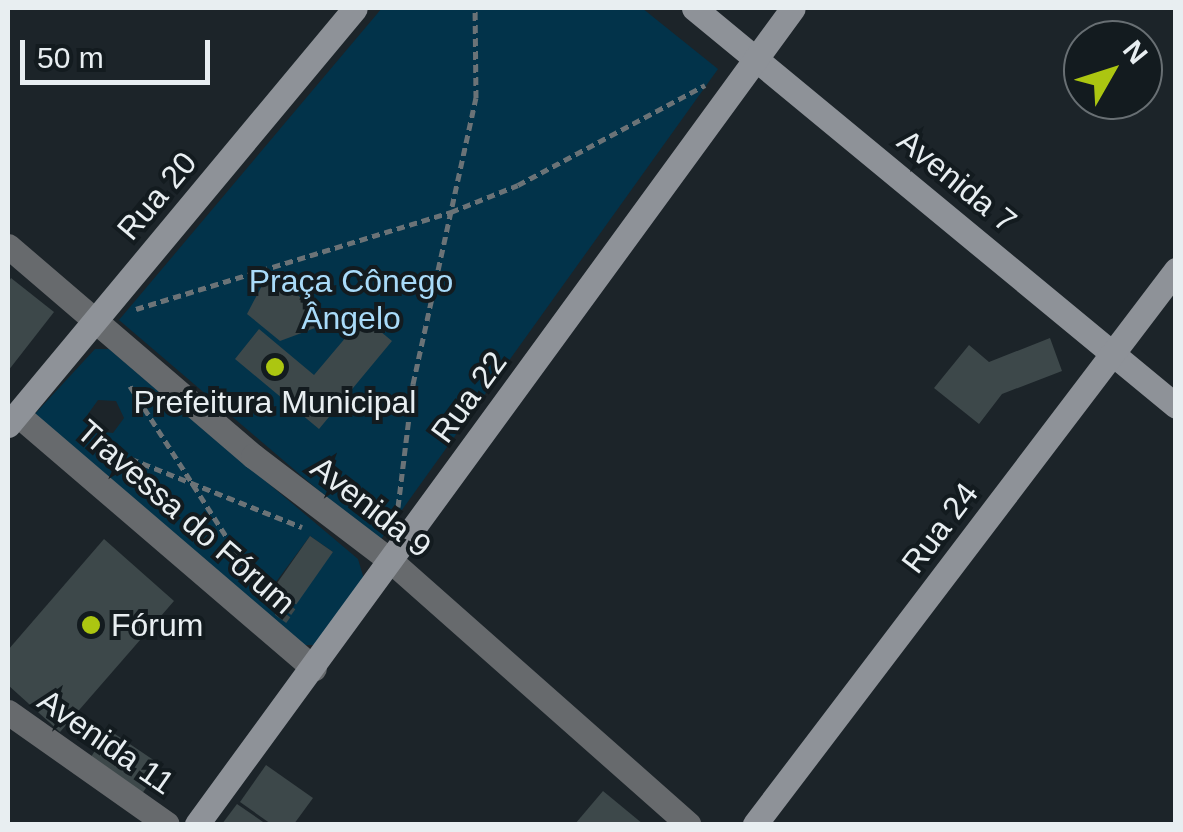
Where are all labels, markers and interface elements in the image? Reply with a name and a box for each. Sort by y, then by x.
scale bar [25,20,215,82]
north arrow [1063,20,1163,120]
text: N [1117,34,1154,70]
text: 50 m [37,41,104,74]
street label: Avenida 7 [890,121,1024,241]
street label: Rua 20 [109,144,205,248]
park label: Praça Cônego Ângelo [249,263,453,338]
street label: Rua 22 [423,344,515,450]
marker: Prefeitura Municipal [264,356,286,378]
place label: Prefeitura Municipal [134,383,416,421]
street label: Travessa do Fórum [69,412,303,622]
street label: Avenida 9 [303,448,439,566]
street label: Rua 24 [894,475,986,581]
place label: Fórum [111,606,203,644]
marker: Fórum [80,614,102,636]
street label: Avenida 11 [31,681,181,803]

